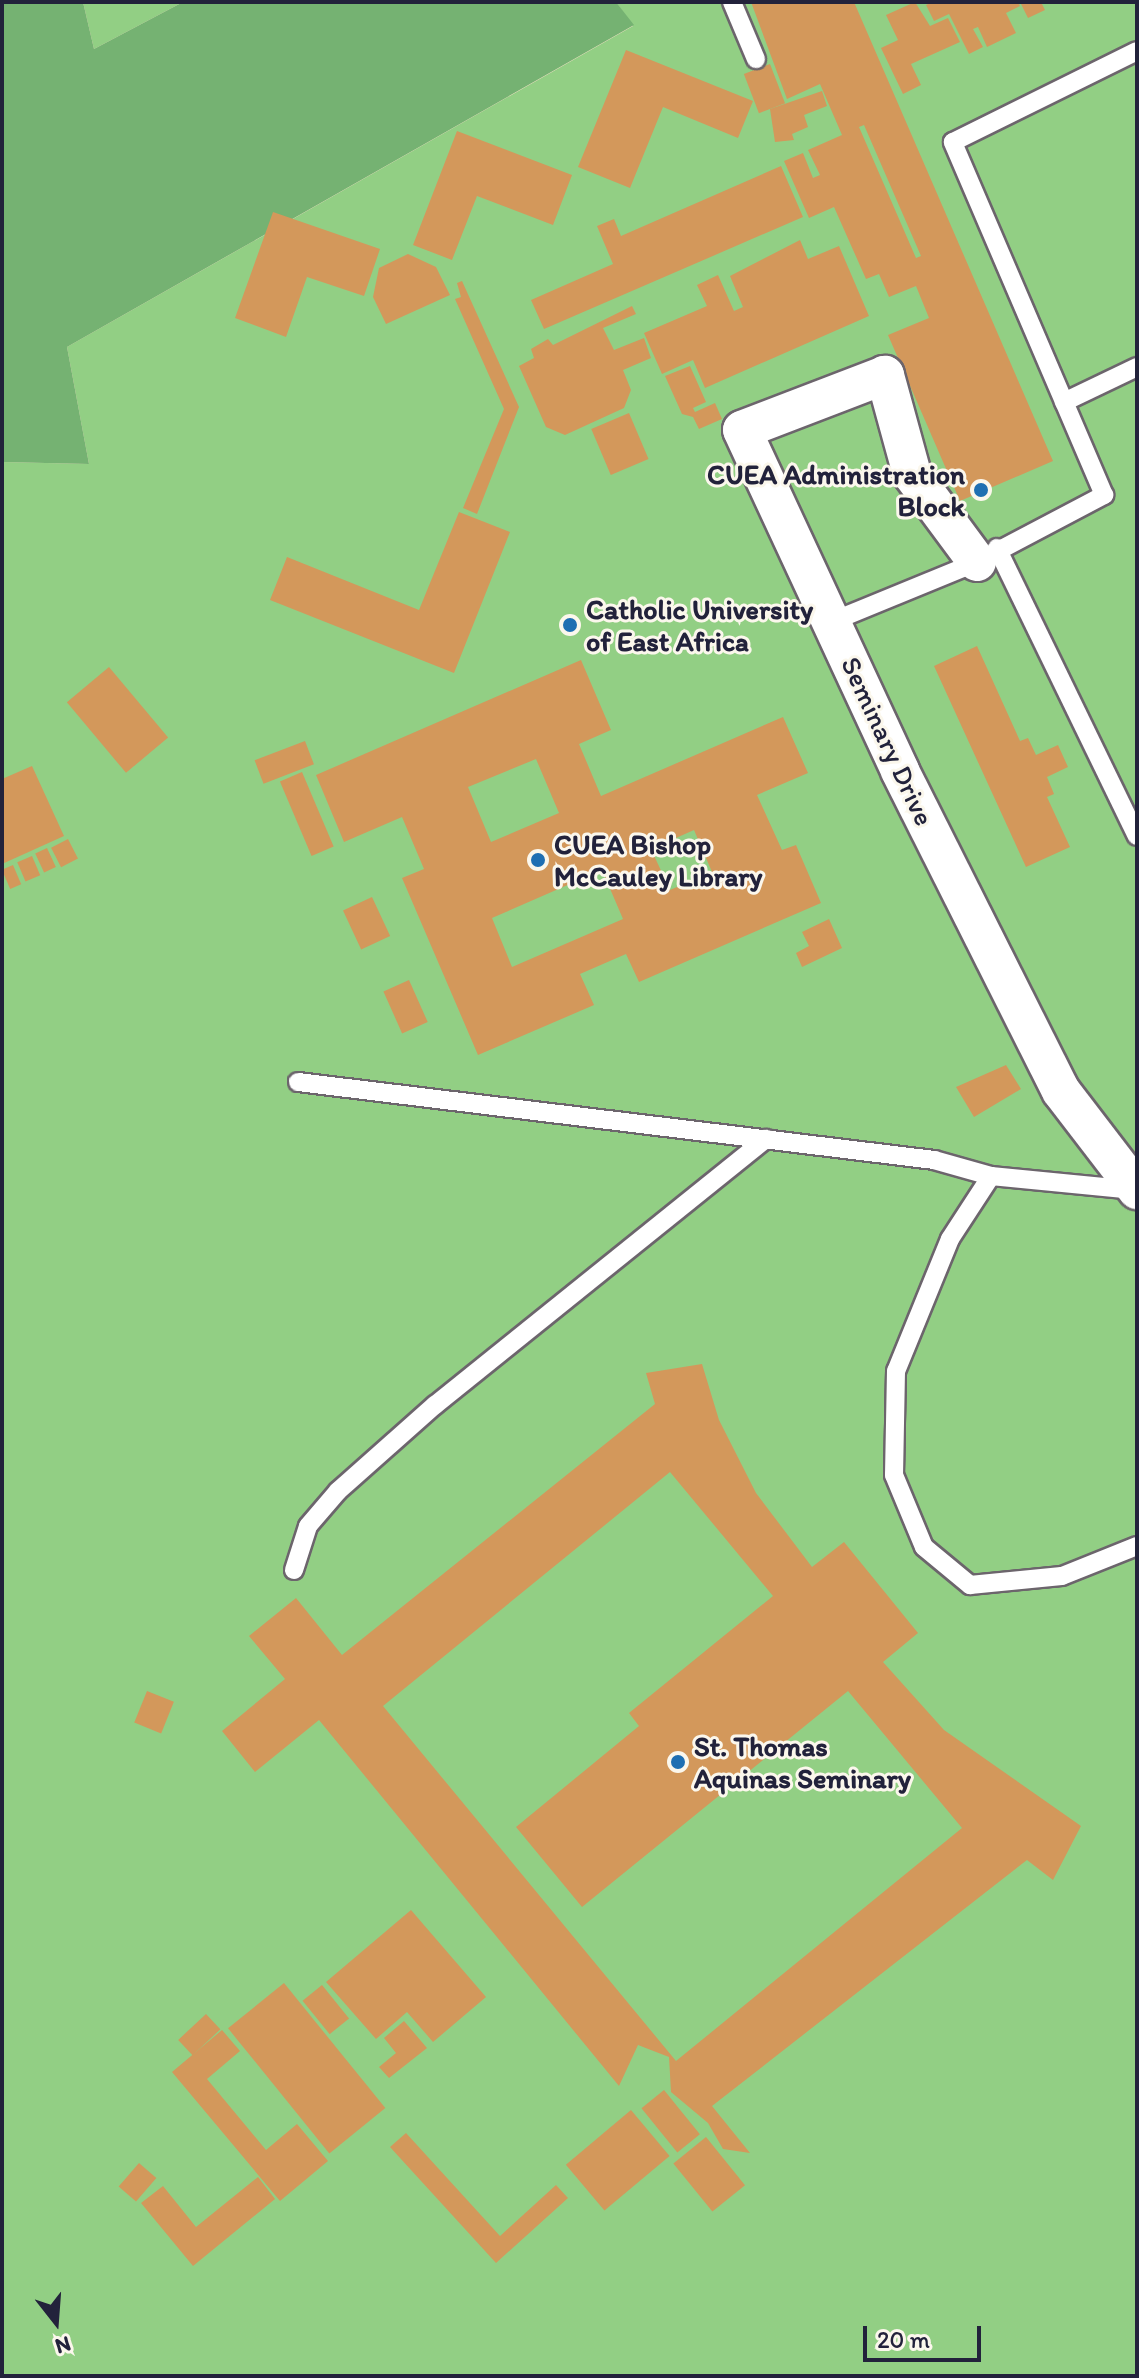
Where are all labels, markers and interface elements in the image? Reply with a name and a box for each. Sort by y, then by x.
place label: CUEA Administration Block [707,457,965,523]
marker: CUEA Administration Block [972,481,990,499]
place label: Catholic University of East Africa [586,592,814,658]
marker: Catholic University of East Africa [561,616,579,634]
street label: Seminary Drive [834,651,942,831]
place label: CUEA Bishop McCauley Library [554,827,762,893]
marker: CUEA Bishop McCauley Library [529,851,547,869]
place label: St. Thomas Aquinas Seminary [694,1729,911,1795]
marker: St. Thomas Aquinas Seminary [669,1753,687,1771]
north arrow [16,2282,96,2362]
scale bar [867,2310,985,2360]
text: 20 m [877,2325,930,2354]
text: N [52,2330,74,2361]

